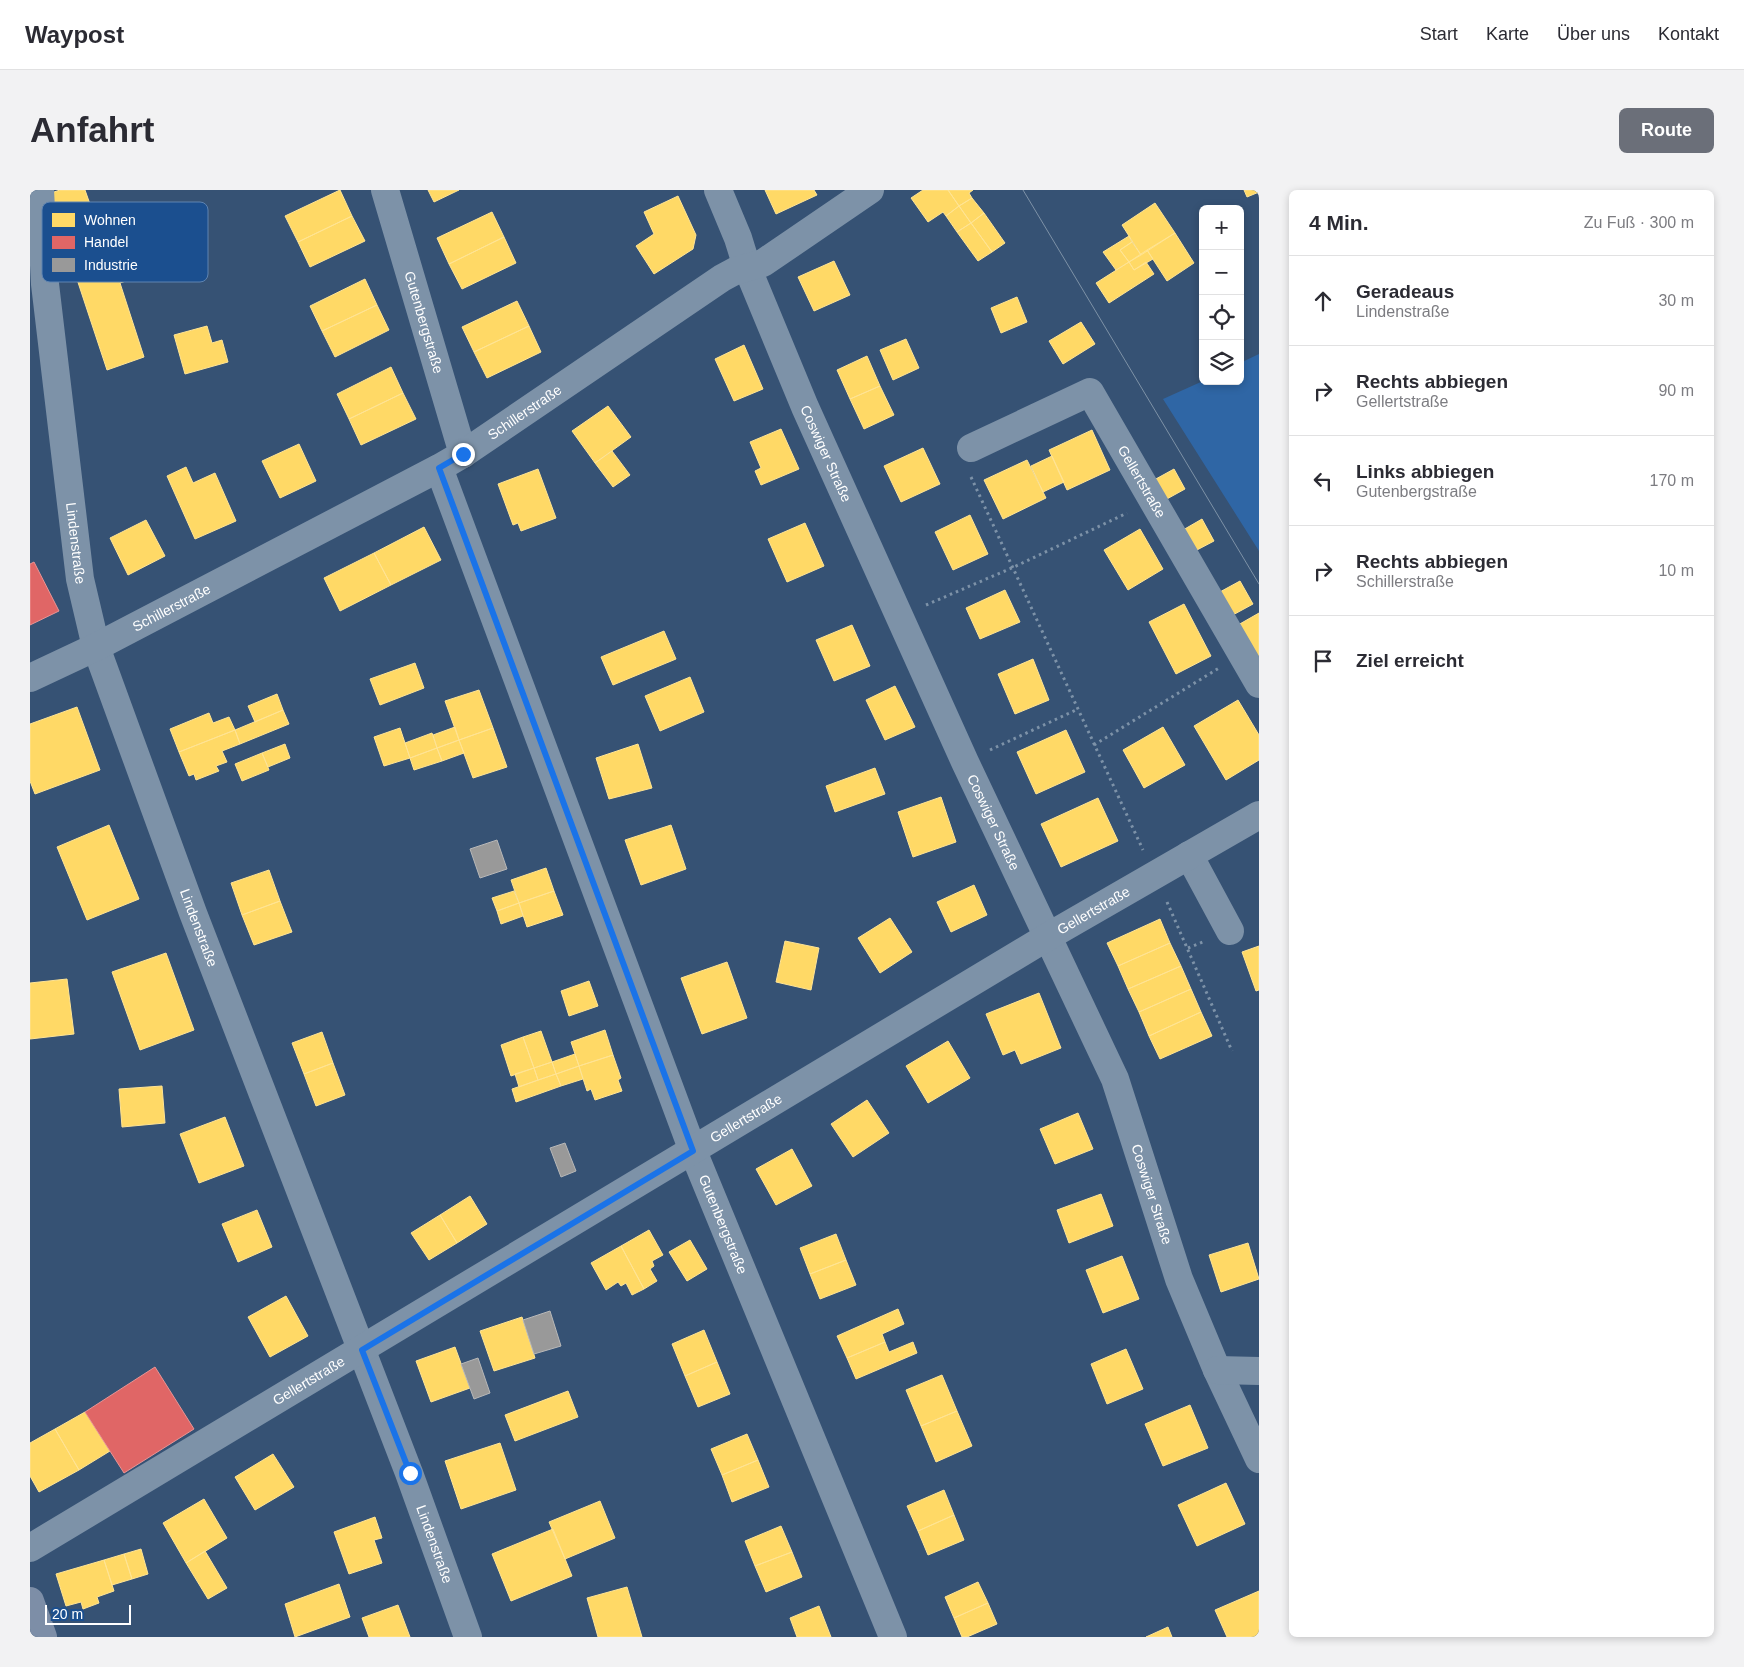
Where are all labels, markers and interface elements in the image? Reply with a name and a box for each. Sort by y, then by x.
text: Waypost [25,21,124,48]
text: Start [1420,24,1458,44]
text: Karte [1486,24,1529,44]
text: Über uns [1557,24,1630,44]
text: Kontakt [1658,24,1719,44]
button: Route [1619,108,1714,153]
text: Anfahrt [30,110,154,149]
legend [42,202,208,282]
map controls [1199,205,1244,385]
button: + [1199,205,1244,250]
text: 4 Min. [1309,211,1369,234]
text: Wohnen [84,212,136,228]
text: Zu Fuß · 300 m [1584,214,1694,231]
text: Handel [84,234,128,250]
button: − [1199,250,1244,295]
text: Industrie [84,257,138,273]
street label: Gutenbergstraße [401,269,447,376]
text: Geradeaus [1356,281,1454,302]
icon: ahead [1309,287,1337,315]
text: 30 m [1658,292,1694,309]
button: locate [1199,295,1244,340]
text: Lindenstraße [1356,303,1449,320]
button: layers [1199,340,1244,385]
text: Rechts abbiegen [1356,371,1508,392]
icon: right [1309,377,1337,405]
street label: Schillerstraße [485,381,565,443]
text: 90 m [1658,382,1694,399]
text: Gellertstraße [1356,393,1448,410]
street label: Coswiger Straße [797,403,855,505]
street label: Gellertstraße [1115,442,1169,521]
route end [452,443,475,466]
text: Links abbiegen [1356,461,1494,482]
icon: left [1309,467,1337,495]
text: 170 m [1650,472,1694,489]
text: Gutenbergstraße [1356,483,1477,500]
street label: Lindenstraße [63,501,89,586]
text: Rechts abbiegen [1356,551,1508,572]
icon: right [1309,557,1337,585]
text: 10 m [1658,562,1694,579]
text: Schillerstraße [1356,573,1454,590]
street label: Schillerstraße [130,581,213,635]
icon: arrive [1309,647,1337,675]
text: Ziel erreicht [1356,650,1464,671]
street label: Coswiger Straße [964,772,1023,873]
street label: Gellertstraße [1054,883,1133,938]
street label: Lindenstraße [177,887,221,969]
street label: Gellertstraße [707,1090,785,1146]
street label: Coswiger Straße [1128,1142,1175,1247]
street label: Gutenbergstraße [696,1172,751,1277]
street label: Gellertstraße [270,1353,348,1408]
route start [399,1462,422,1485]
street label: Lindenstraße [413,1503,456,1586]
scale bar [45,1602,131,1625]
text: 20 m [52,1606,83,1622]

